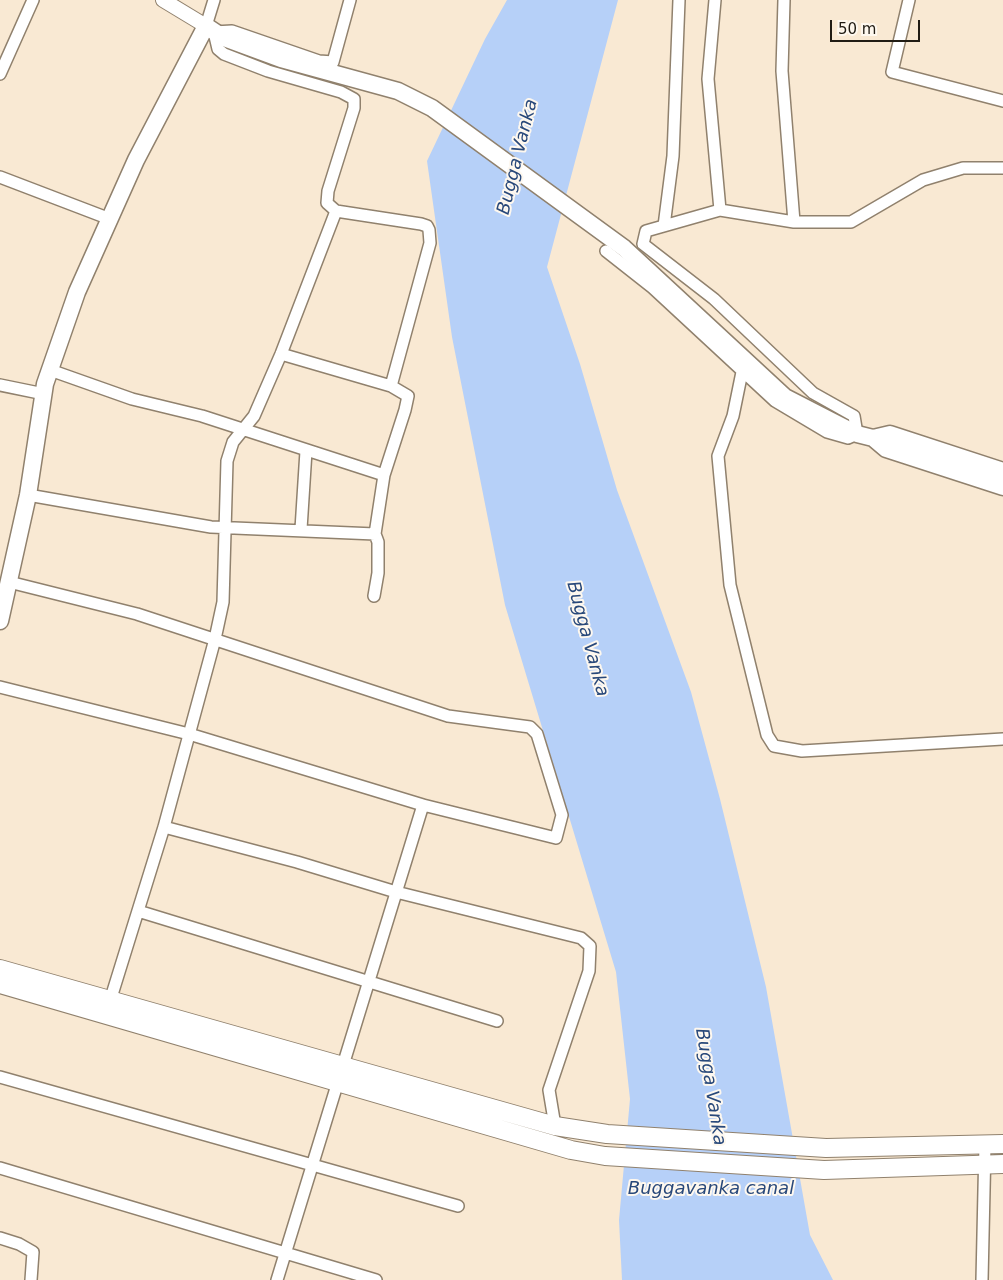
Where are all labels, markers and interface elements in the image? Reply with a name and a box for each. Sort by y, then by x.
scale bar [833,10,923,42]
text: 50 m [838,20,876,38]
water label: Bugga Vanka [493,97,543,217]
water label: Bugga Vanka [561,579,613,699]
water label: Bugga Vanka [690,1027,730,1147]
water label: Buggavanka canal [628,1178,794,1200]

